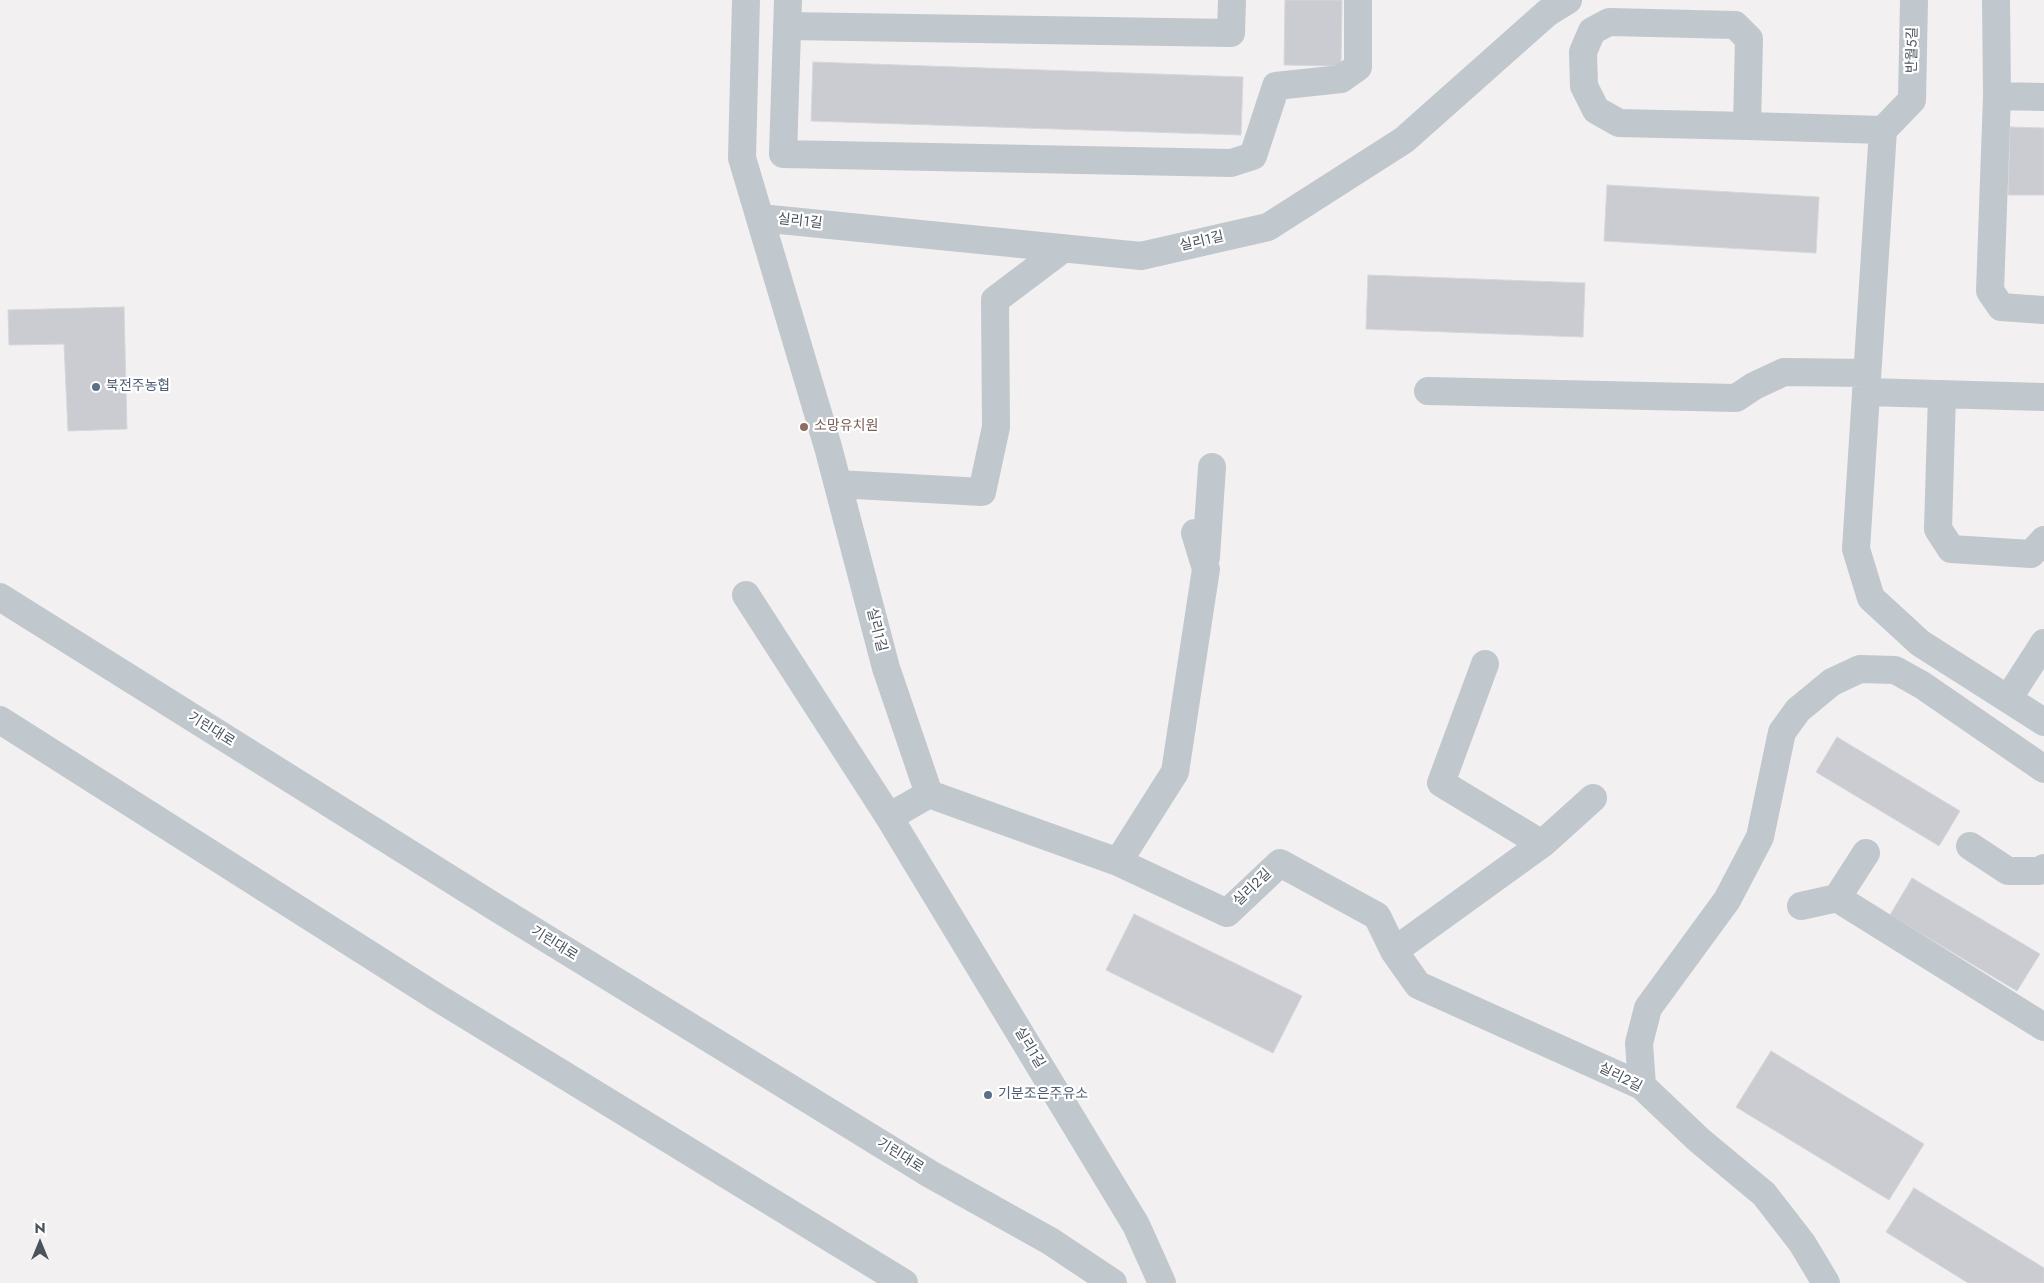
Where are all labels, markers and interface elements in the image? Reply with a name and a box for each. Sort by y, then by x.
street label: 반월5길 [1904,27,1922,73]
street label: 실리1길 [777,211,823,233]
street label: 실리1길 [1178,229,1226,255]
place label: 북전주농협 [106,379,170,395]
marker: 북전주농협 [90,381,102,393]
place label: 소망유치원 [814,419,878,435]
marker: 소망유치원 [798,421,810,433]
street label: 실리1길 [862,606,890,654]
street label: 기린대로 [185,709,237,751]
street label: 실리2길 [1230,866,1276,910]
street label: 기린대로 [528,923,580,965]
street label: 실리1길 [1010,1024,1048,1072]
street label: 실리2길 [1595,1060,1645,1096]
place label: 기분조은주유소 [998,1087,1088,1103]
marker: 기분조은주유소 [982,1089,994,1101]
street label: 기린대로 [874,1135,926,1177]
north arrow [15,1218,65,1268]
text: N [34,1218,46,1238]

